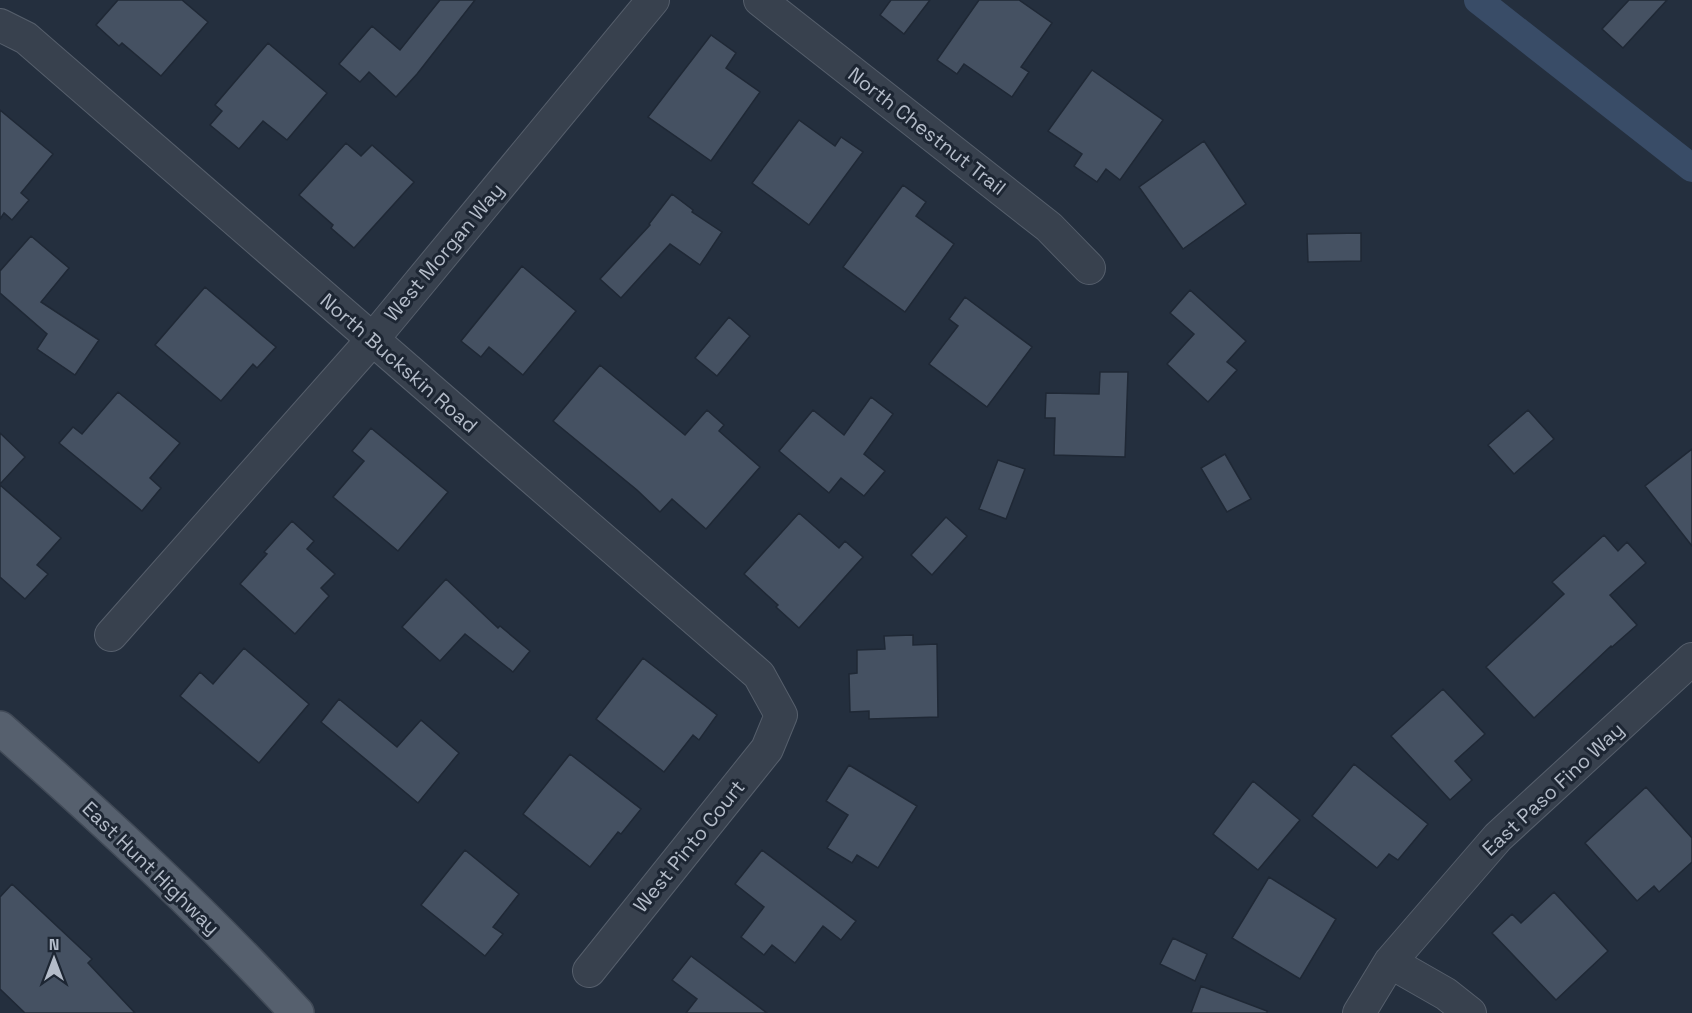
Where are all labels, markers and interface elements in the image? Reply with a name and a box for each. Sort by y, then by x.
street label: North Chestnut Trail [843,61,1011,201]
street label: West Morgan Way [378,177,510,327]
street label: North Buckskin Road [315,287,483,439]
street label: East Paso Fino Way [1477,717,1629,861]
street label: West Pinto Court [628,774,750,918]
street label: East Hunt Highway [77,796,225,940]
north arrow [24,929,84,989]
text: N [49,934,59,955]

